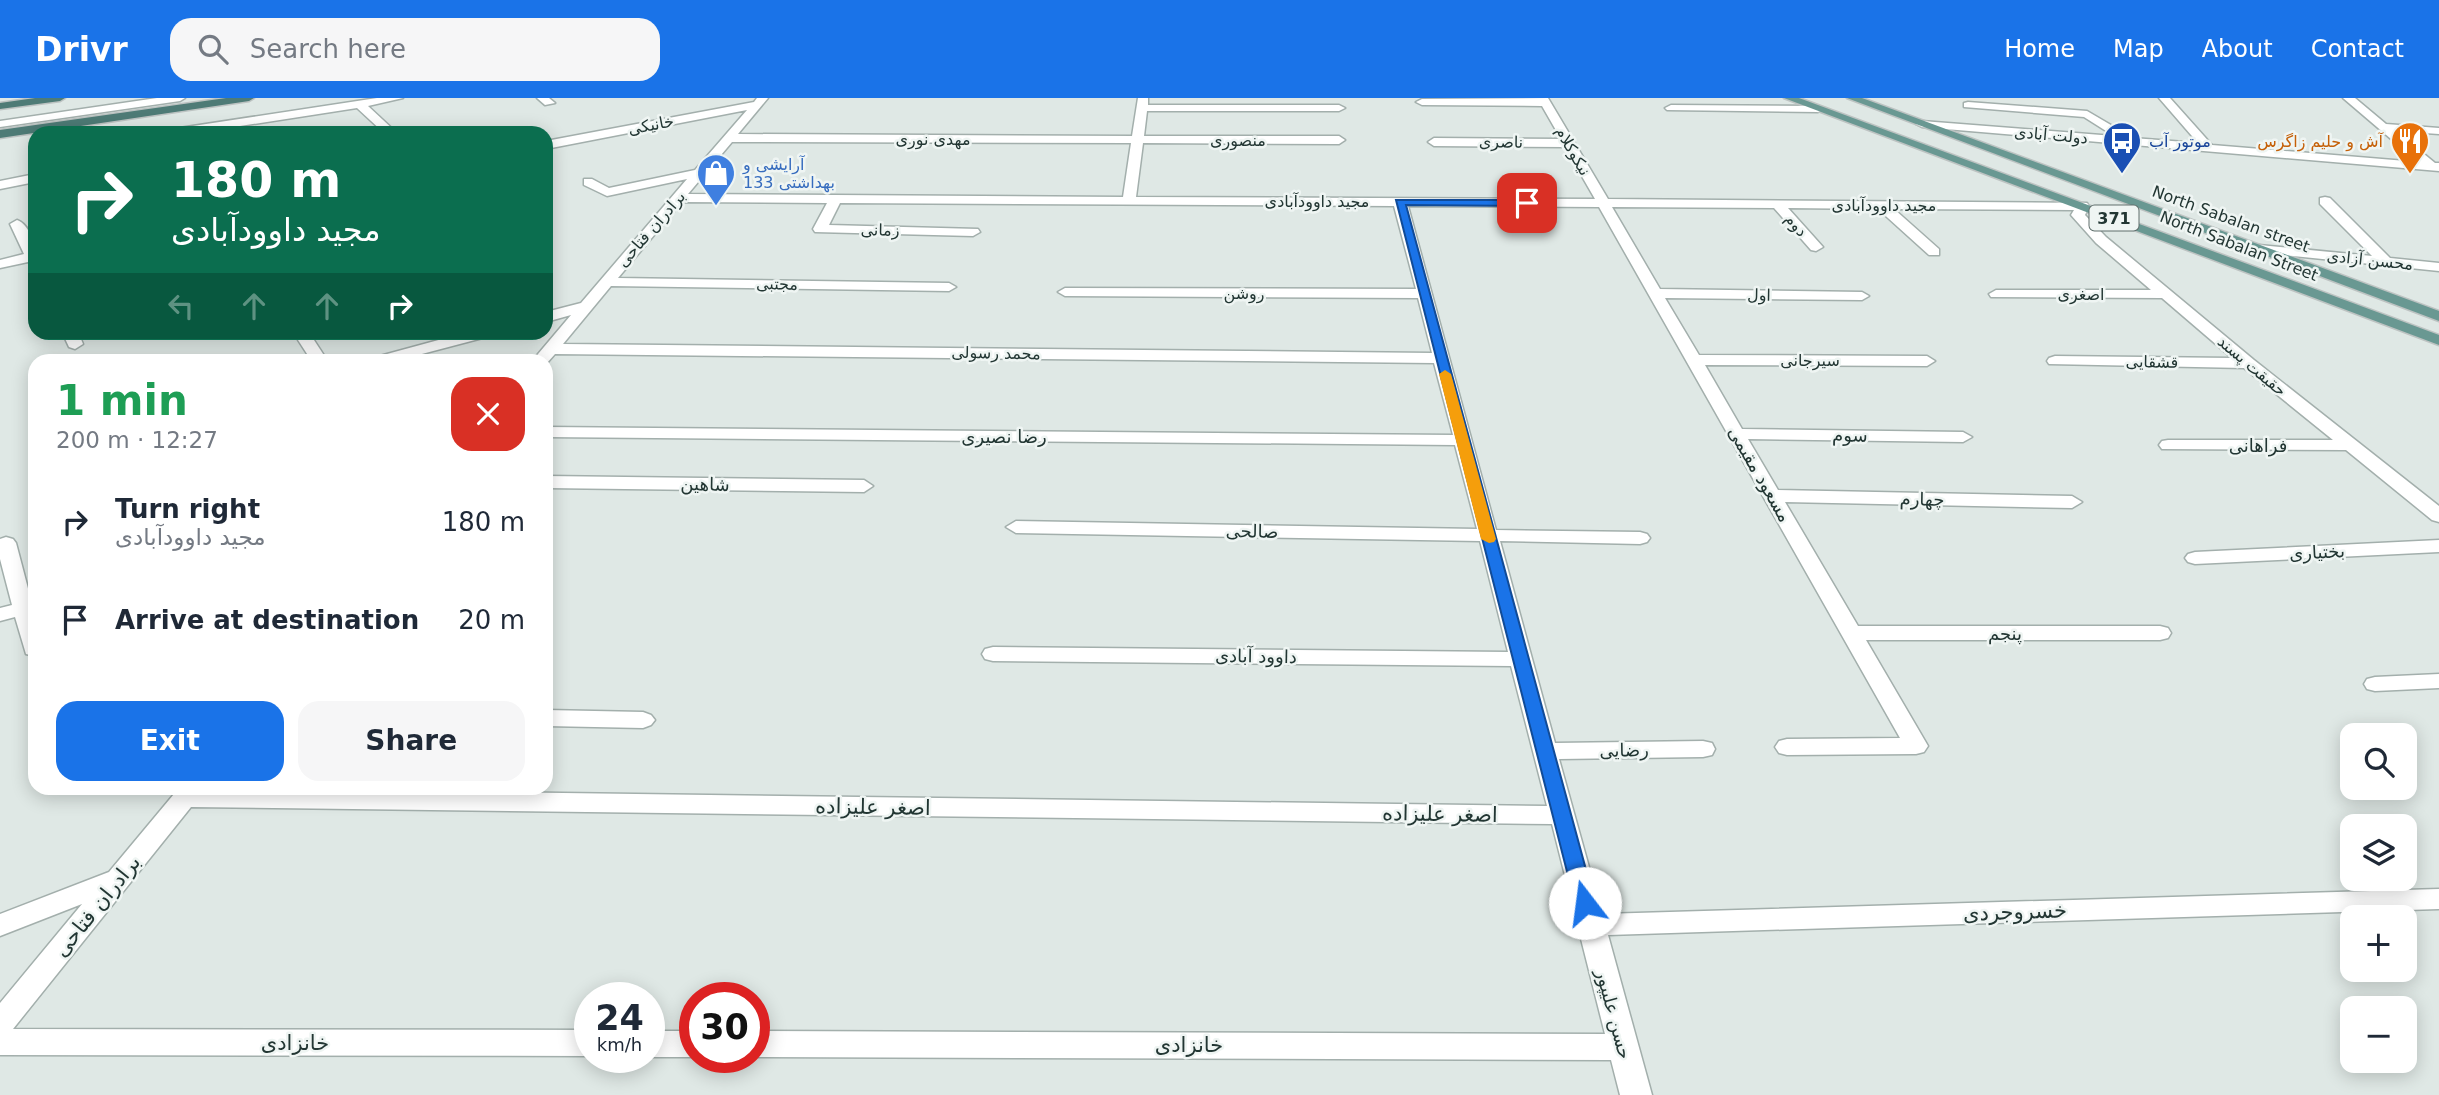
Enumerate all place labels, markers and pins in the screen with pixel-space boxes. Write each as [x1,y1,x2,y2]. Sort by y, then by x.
bus stop icon: موتور آب [2101,120,2143,175]
restaurant icon: آش و حلیم زاگرس [2389,120,2431,175]
place label: موتور آب [2149,132,2211,152]
place label: آش و حلیم زاگرس [2257,132,2385,152]
shop icon: آرایشی و بهداشتی 133 [695,152,737,207]
place label: آرایشی و بهداشتی 133 [742,155,835,193]
pin [1497,173,1557,233]

